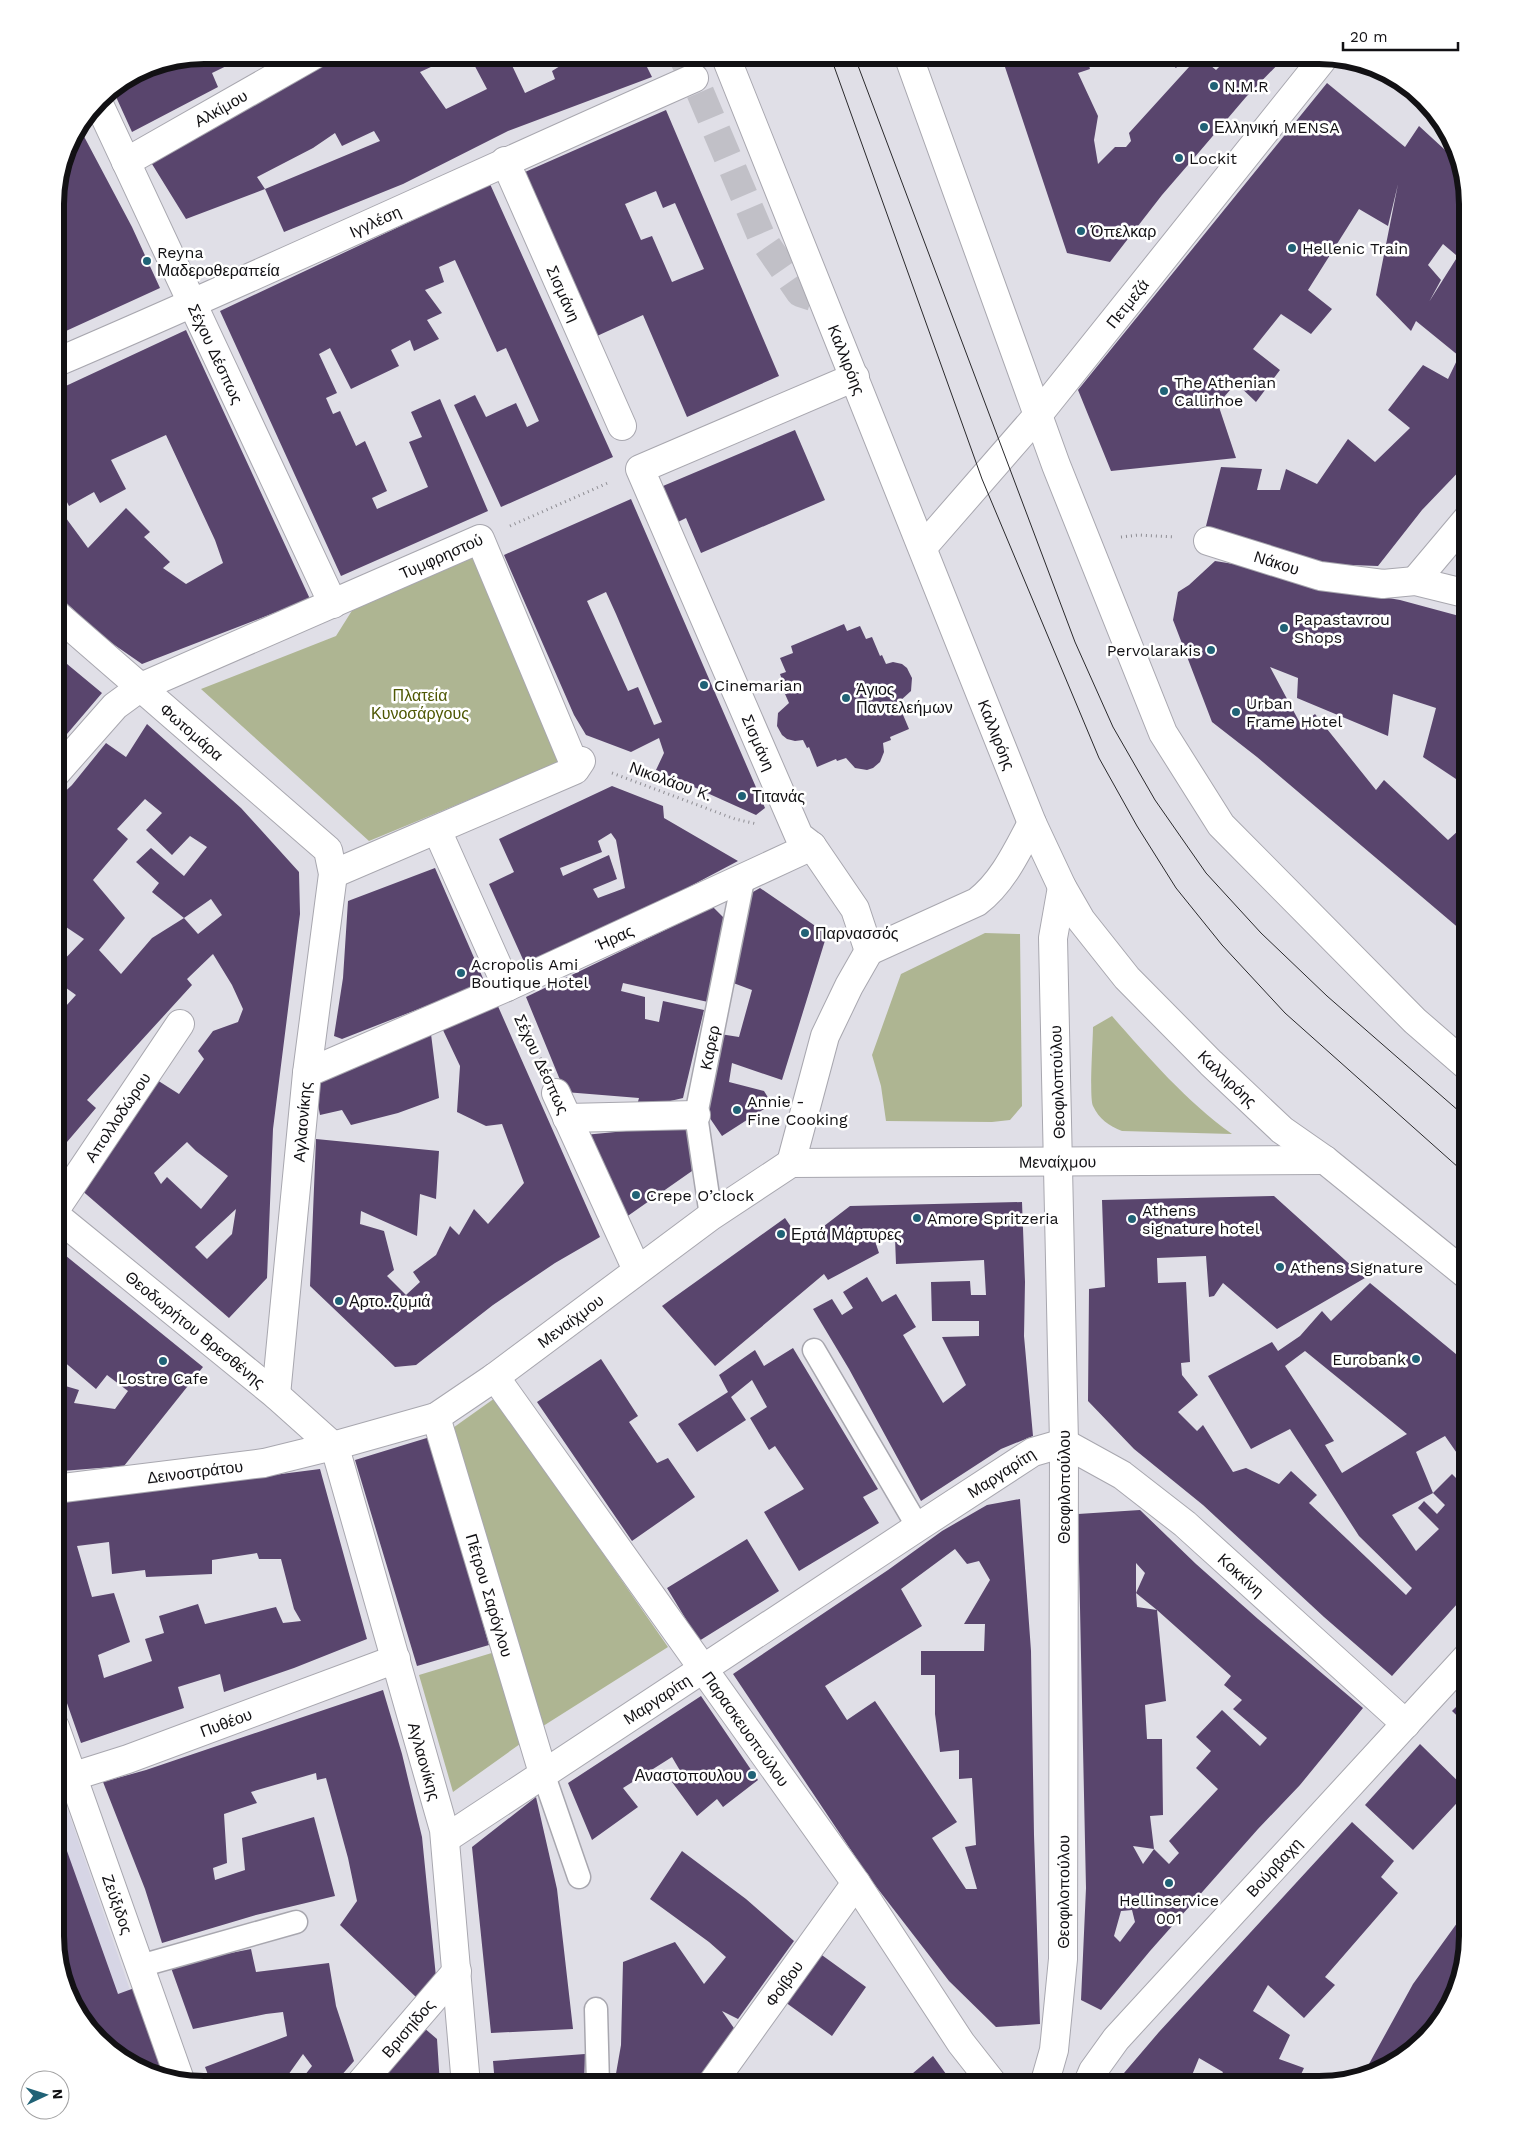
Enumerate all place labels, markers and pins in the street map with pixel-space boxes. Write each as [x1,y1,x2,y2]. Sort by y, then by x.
place label: N.M.R [1224,77,1269,96]
marker: N.M.R [1208,80,1220,92]
place label: Ελληνική MENSA [1214,118,1340,137]
marker: Ελληνική MENSA [1198,121,1210,133]
place label: Lockit [1189,149,1237,168]
marker: Lockit [1173,152,1185,164]
place label: Όπελκαρ [1090,222,1156,241]
marker: Όπελκαρ [1075,225,1087,237]
place label: Hellenic Train [1302,239,1408,258]
marker: Hellenic Train [1286,242,1298,254]
place label: Reyna Μαδεροθεραπεία [157,243,280,280]
marker: Reyna Μαδεροθεραπεία [141,255,153,267]
place label: The Athenian Callirhoe [1174,373,1276,410]
marker: The Athenian Callirhoe [1158,385,1170,397]
place label: Papastavrou Shops [1294,610,1390,647]
marker: Papastavrou Shops [1278,622,1290,634]
place label: Pervolarakis [1107,641,1201,660]
marker: Pervolarakis [1205,644,1217,656]
place label: Cinemarian [714,676,802,695]
marker: Cinemarian [698,679,710,691]
place label: Άγιος Παντελεήμων [856,680,953,717]
marker: Άγιος Παντελεήμων [840,692,852,704]
place label: Urban Frame Hotel [1246,694,1342,731]
marker: Urban Frame Hotel [1230,706,1242,718]
place label: Τιτανάς [752,787,805,806]
marker: Τιτανάς [736,790,748,802]
place label: Παρνασσός [815,924,899,943]
marker: Παρνασσός [799,927,811,939]
place label: Acropolis Ami Boutique Hotel [471,955,588,992]
marker: Acropolis Ami Boutique Hotel [455,967,467,979]
place label: Annie - Fine Cooking [747,1092,848,1129]
marker: Annie - Fine Cooking [731,1104,743,1116]
place label: Crepe O’clock [646,1186,754,1205]
marker: Crepe O’clock [630,1189,642,1201]
place label: Athens signature hotel [1142,1201,1260,1238]
place label: Amore Spritzeria [927,1209,1059,1228]
marker: Amore Spritzeria [911,1212,923,1224]
marker: Athens signature hotel [1126,1213,1138,1225]
place label: Ερτά Μάρτυρες [791,1225,902,1244]
marker: Ερτά Μάρτυρες [775,1228,787,1240]
place label: Athens Signature [1290,1258,1423,1277]
marker: Athens Signature [1274,1261,1286,1273]
place label: Αρτο..ζυμιά [349,1292,431,1311]
marker: Αρτο..ζυμιά [333,1295,345,1307]
place label: Eurobank [1332,1350,1406,1369]
marker: Eurobank [1410,1353,1422,1365]
marker: Lostre Cafe [157,1355,169,1367]
place label: Lostre Cafe [118,1369,208,1388]
place label: Αναστοπουλου [635,1766,742,1785]
marker: Αναστοπουλου [746,1769,758,1781]
marker: Hellinservice 001 [1163,1877,1175,1889]
place label: Hellinservice 001 [1119,1891,1219,1928]

